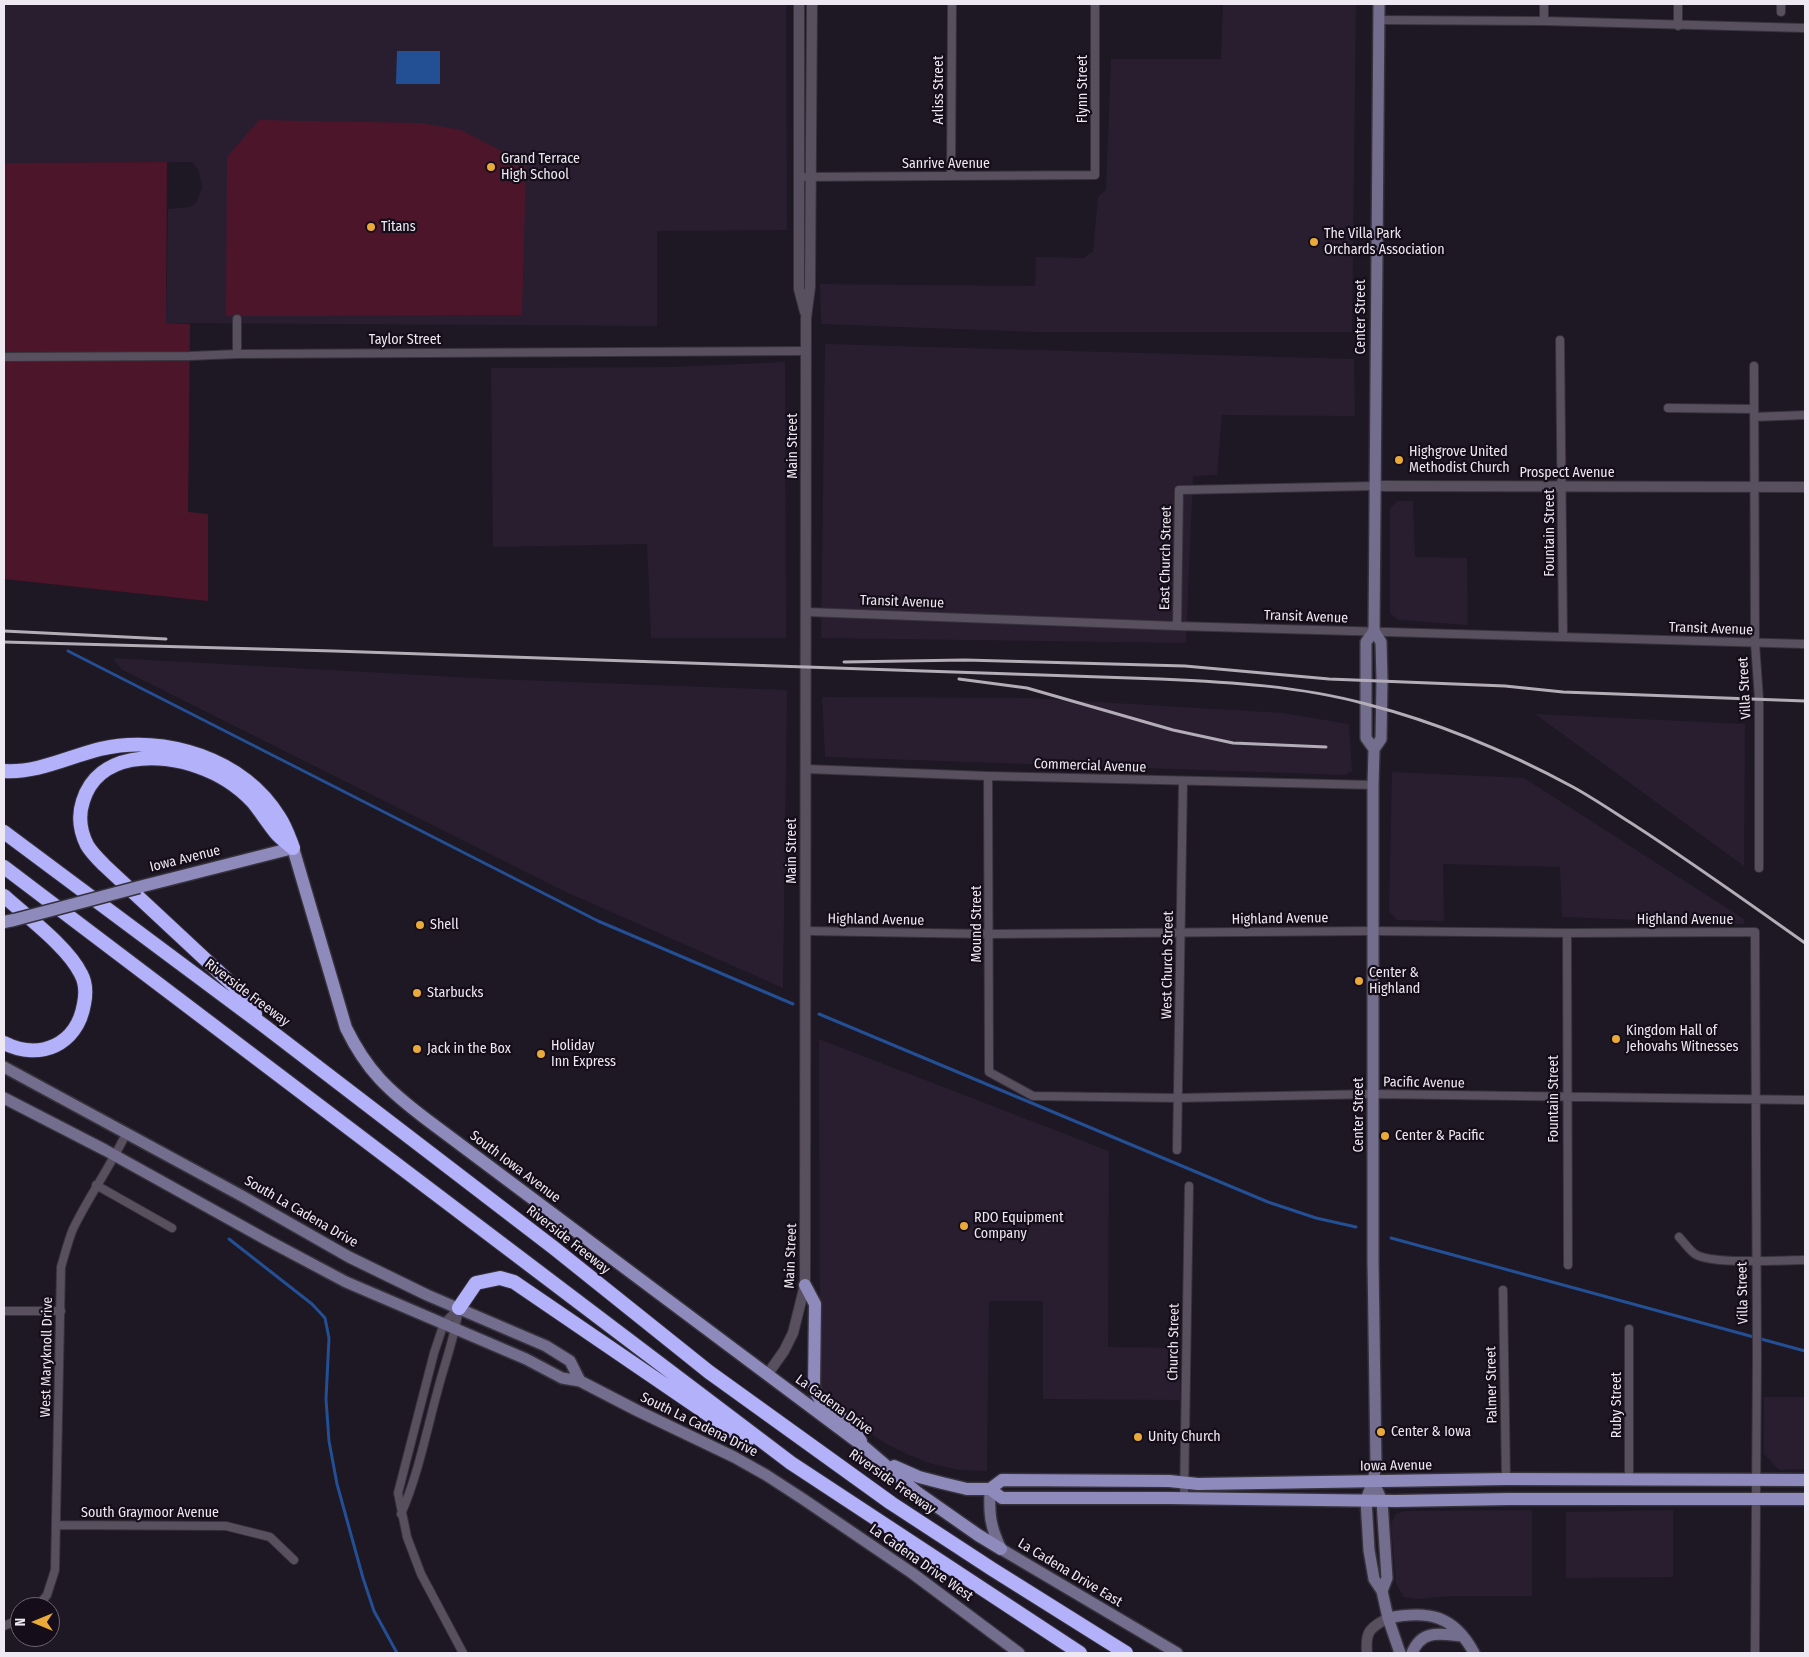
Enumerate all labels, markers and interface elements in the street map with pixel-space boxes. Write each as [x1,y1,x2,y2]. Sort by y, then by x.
street label: Arliss Street [931,55,947,125]
street label: Flynn Street [1075,55,1091,123]
place label: Grand Terrace High School [501,151,580,184]
street label: Sanrive Avenue [902,156,990,172]
marker: Grand Terrace High School [485,161,497,173]
place label: Titans [381,219,416,235]
marker: Titans [365,221,377,233]
place label: The Villa Park Orchards Association [1324,226,1445,258]
marker: The Villa Park Orchards Association [1308,236,1320,248]
street label: Center Street [1353,279,1369,355]
street label: Taylor Street [369,332,441,348]
street label: Main Street [785,413,801,479]
place label: Highgrove United Methodist Church [1409,444,1510,477]
marker: Highgrove United Methodist Church [1393,454,1405,466]
street label: Prospect Avenue [1519,465,1615,481]
street label: Fountain Street [1542,489,1558,577]
street label: East Church Street [1157,506,1175,610]
street label: Transit Avenue [860,592,944,612]
street label: Transit Avenue [1264,607,1348,627]
street label: Transit Avenue [1669,619,1753,639]
street label: Villa Street [1735,656,1755,720]
street label: Commercial Avenue [1034,756,1146,776]
street label: Main Street [784,818,800,884]
street label: Iowa Avenue [148,842,222,876]
street label: Mound Street [969,885,985,963]
street label: Highland Avenue [1232,910,1328,928]
street label: Highland Avenue [828,911,924,929]
street label: West Church Street [1159,911,1177,1019]
street label: Highland Avenue [1637,912,1733,928]
place label: Shell [430,917,459,933]
marker: Shell [414,919,426,931]
street label: Riverside Freeway [201,956,293,1030]
place label: Center & Highland [1369,965,1420,998]
marker: Center & Highland [1353,975,1365,987]
place label: Starbucks [427,985,483,1001]
marker: Starbucks [411,987,423,999]
place label: Kingdom Hall of Jehovahs Witnesses [1626,1023,1739,1056]
marker: Kingdom Hall of Jehovahs Witnesses [1610,1033,1622,1045]
place label: Holiday Inn Express [551,1038,616,1070]
place label: Jack in the Box [427,1041,511,1057]
marker: Jack in the Box [411,1043,423,1055]
marker: Holiday Inn Express [535,1048,547,1060]
street label: Fountain Street [1546,1055,1562,1143]
street label: Pacific Avenue [1383,1074,1465,1092]
street label: Center Street [1351,1077,1367,1153]
street label: South Iowa Avenue [466,1127,564,1207]
place label: Center & Pacific [1395,1128,1484,1144]
marker: Center & Pacific [1379,1130,1391,1142]
street label: South La Cadena Drive [241,1173,361,1251]
street label: Riverside Freeway [523,1202,613,1278]
place label: RDO Equipment Company [974,1210,1064,1242]
marker: RDO Equipment Company [958,1220,970,1232]
street label: Main Street [781,1223,801,1289]
street label: Villa Street [1734,1262,1752,1324]
street label: West Maryknoll Drive [38,1297,56,1417]
street label: Church Street [1165,1303,1183,1381]
street label: Palmer Street [1483,1346,1501,1424]
street label: La Cadena Drive [792,1371,876,1439]
street label: Ruby Street [1609,1372,1625,1438]
street label: South La Cadena Drive [638,1389,760,1461]
place label: Center & Iowa [1391,1424,1471,1440]
marker: Center & Iowa [1375,1426,1387,1438]
place label: Unity Church [1148,1429,1221,1445]
marker: Unity Church [1132,1431,1144,1443]
street label: Riverside Freeway [845,1446,939,1518]
street label: Iowa Avenue [1360,1457,1432,1475]
street label: South Graymoor Avenue [81,1505,219,1521]
street label: La Cadena Drive West [866,1521,976,1605]
street label: La Cadena Drive East [1015,1535,1125,1611]
north arrow [10,1597,60,1647]
text: N [12,1618,29,1626]

